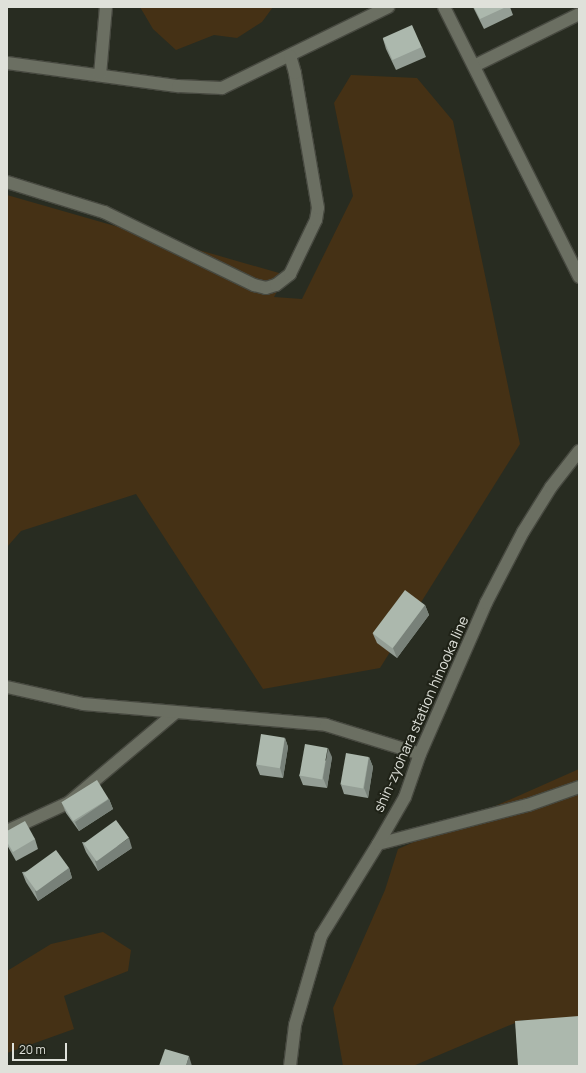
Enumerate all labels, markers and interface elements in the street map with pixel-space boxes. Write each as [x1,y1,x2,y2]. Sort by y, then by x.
street label: shin-zyohara station hinooka line [370,613,472,815]
scale bar [14,1035,69,1061]
text: 20 m [19,1041,46,1058]

